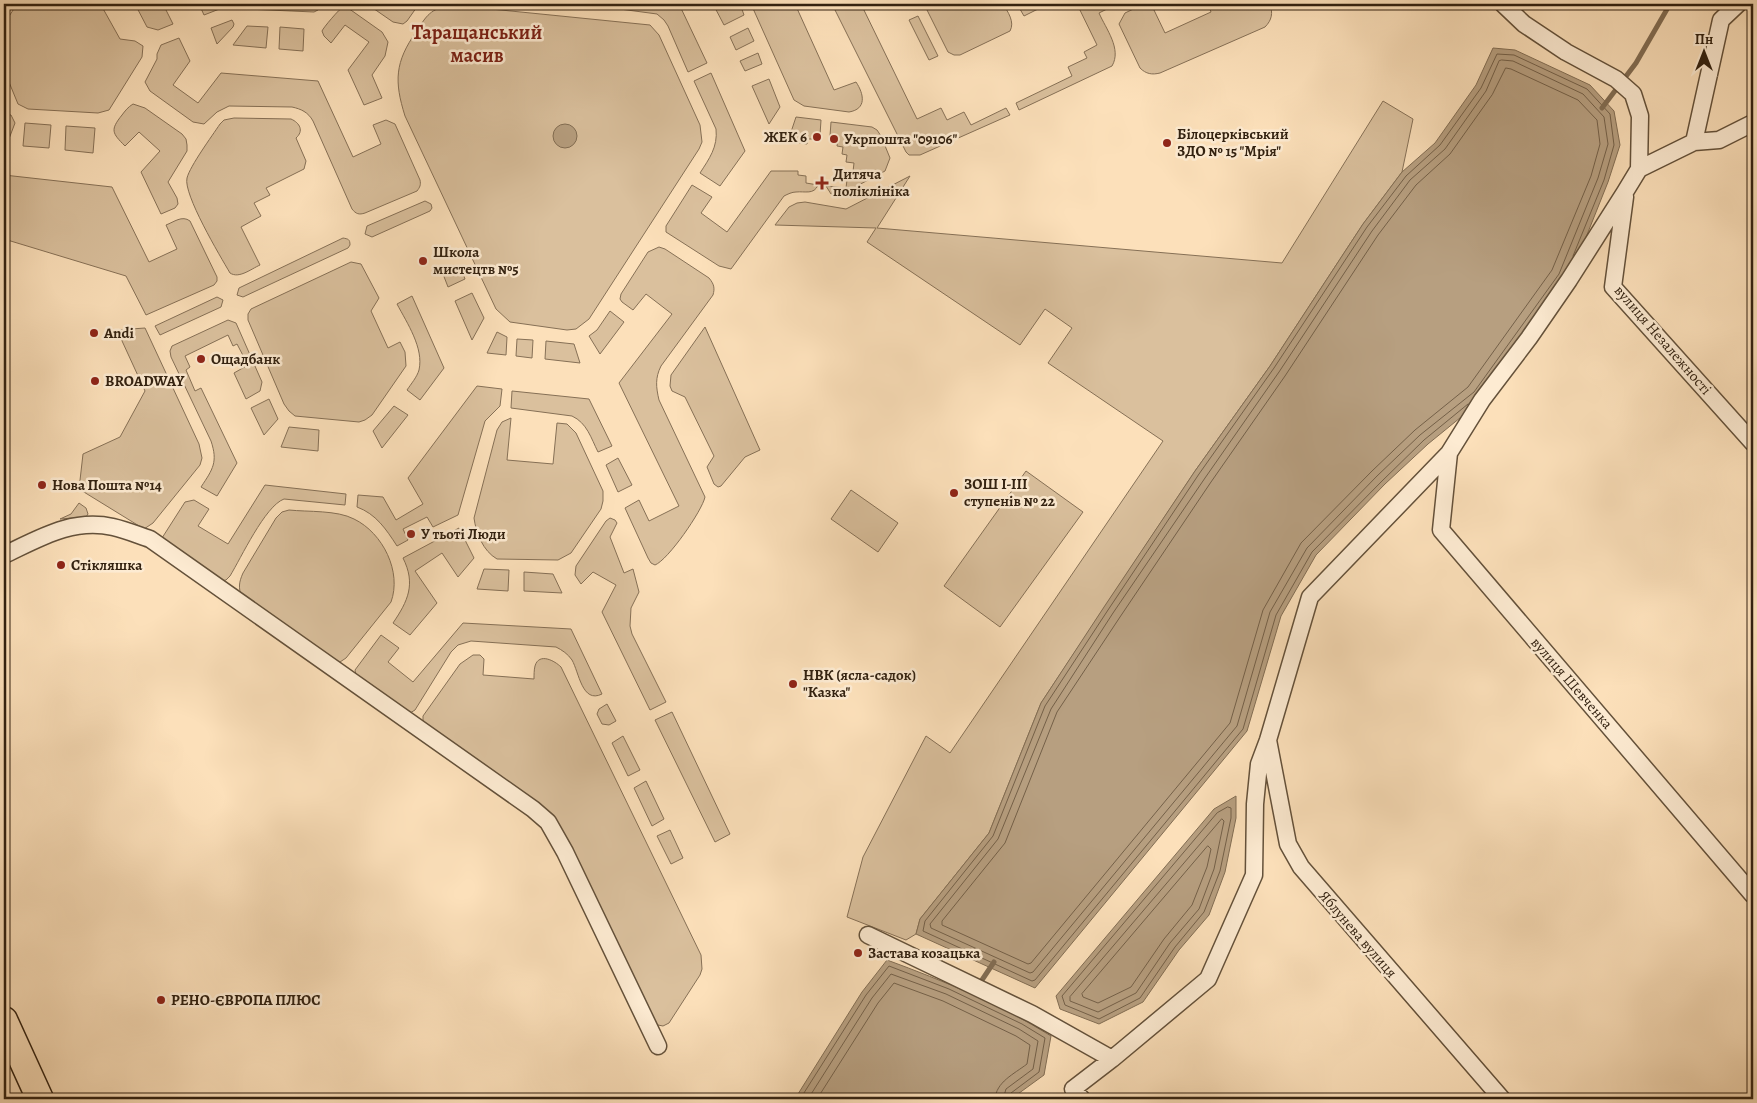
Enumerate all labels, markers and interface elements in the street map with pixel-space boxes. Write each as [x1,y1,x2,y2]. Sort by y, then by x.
district label: Таращанський масив [412,19,542,69]
north arrow [1680,28,1730,78]
text: Пн [1695,30,1713,49]
place label: Білоцерківський ЗДО № 15 "Мрія" [1177,124,1289,161]
place label: ЖЕК 6 [764,127,807,147]
place label: Укрпошта "09106" [844,129,957,149]
marker: ЖЕК 6 [811,131,823,143]
marker: Укрпошта "09106" [828,133,840,145]
marker: Білоцерківський ЗДО № 15 "Мрія" [1161,137,1173,149]
place label: Дитяча поліклініка [833,164,911,201]
marker: Дитяча поліклініка [815,176,829,190]
place label: Школа мистецтв №5 [433,242,519,279]
marker: Школа мистецтв №5 [417,255,429,267]
street label: вулиця Незалежності [1610,281,1716,399]
place label: Andi [103,323,135,343]
marker: Andi [88,327,100,339]
place label: Ощадбанк [211,349,280,369]
marker: Ощадбанк [195,353,207,365]
place label: BROADWAY [105,371,185,391]
marker: BROADWAY [89,375,101,387]
place label: ЗОШ І-ІІІ ступенів № 22 [964,474,1056,511]
place label: Нова Пошта №14 [52,475,162,495]
marker: Нова Пошта №14 [36,479,48,491]
marker: ЗОШ І-ІІІ ступенів № 22 [948,487,960,499]
place label: У тьоті Люди [421,524,506,544]
marker: У тьоті Люди [405,528,417,540]
place label: Стікляшка [71,555,143,575]
marker: Стікляшка [55,559,67,571]
street label: вулиця Шевченка [1527,633,1617,733]
place label: НВК (ясла-садок) "Казка" [803,665,916,702]
marker: НВК (ясла-садок) "Казка" [787,678,799,690]
street label: Яблунева вулиця [1314,886,1402,982]
place label: Застава козацька [868,943,981,963]
marker: Застава козацька [852,947,864,959]
place label: РЕНО-ЄВРОПА ПЛЮС [171,990,320,1010]
marker: РЕНО-ЄВРОПА ПЛЮС [155,994,167,1006]

